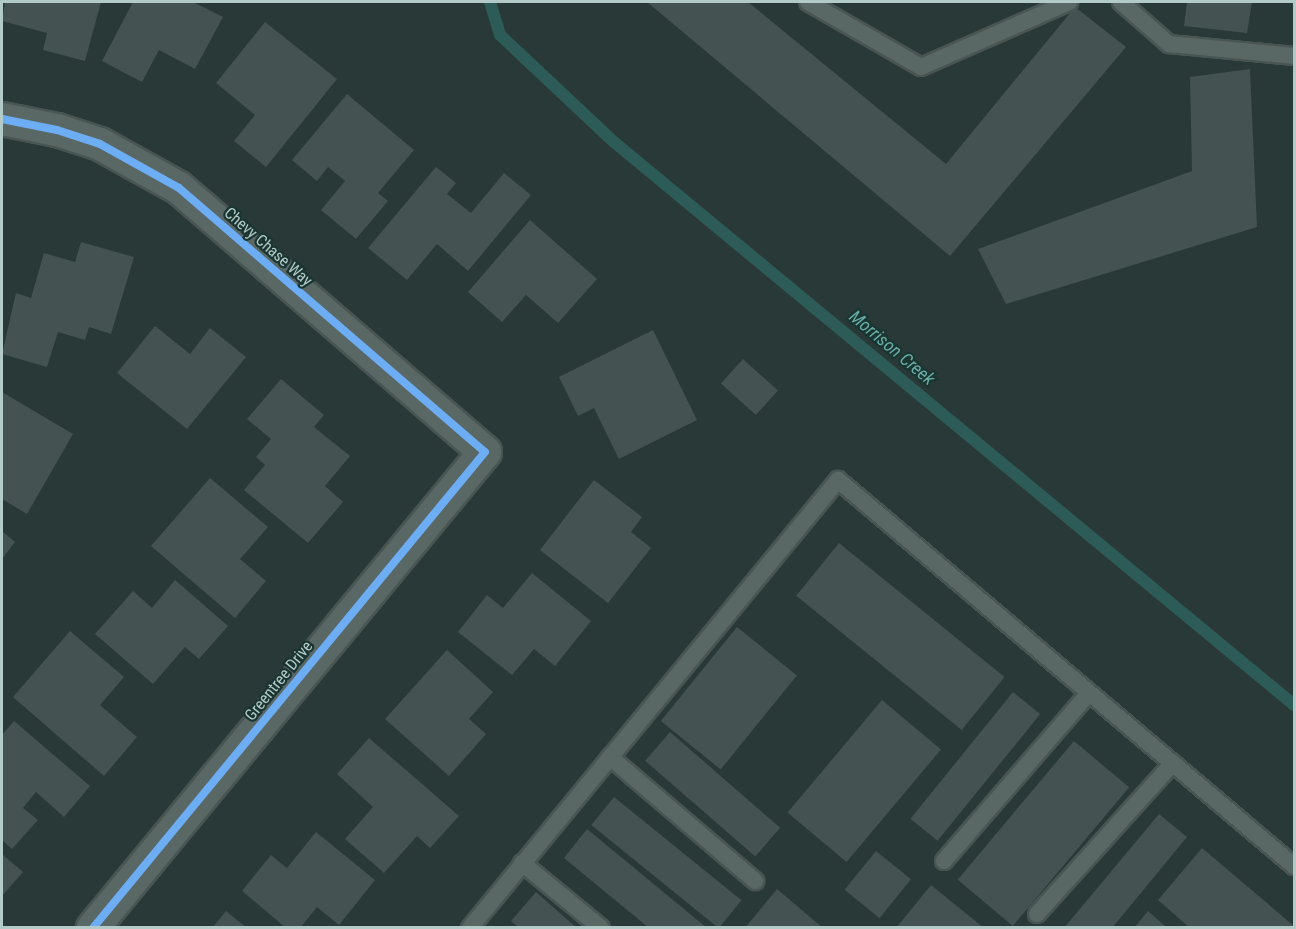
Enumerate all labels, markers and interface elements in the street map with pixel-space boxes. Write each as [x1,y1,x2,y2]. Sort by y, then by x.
street label: Chevy Chase Way [220,204,316,290]
water label: Morrison Creek [845,306,939,390]
street label: Greentree Drive [241,637,317,725]

